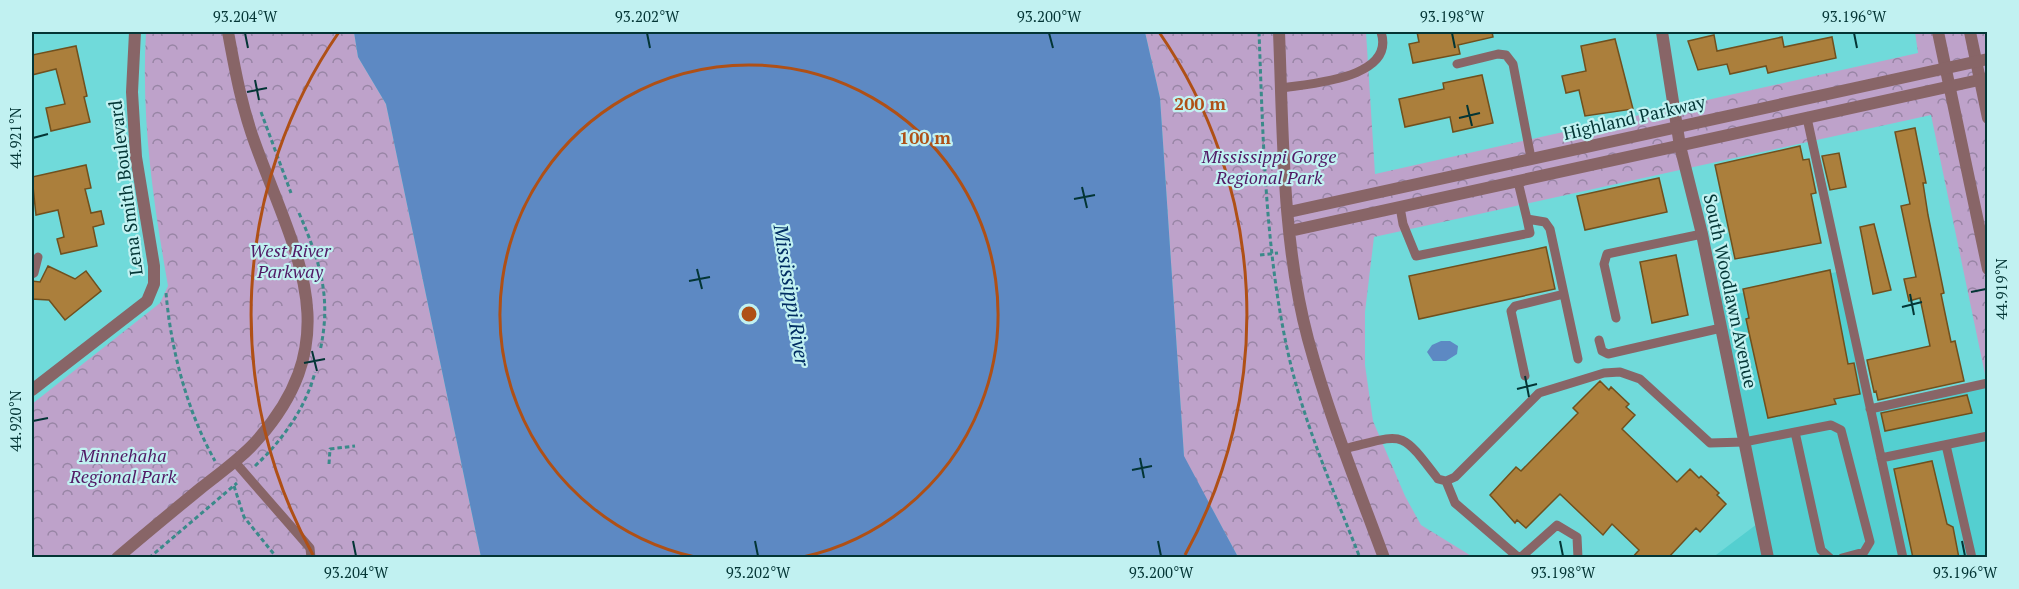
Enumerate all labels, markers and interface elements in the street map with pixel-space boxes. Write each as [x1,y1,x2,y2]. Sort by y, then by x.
text: 93.204°W [213,6,278,26]
text: 93.202°W [615,6,680,26]
text: 93.200°W [1017,6,1082,26]
text: 93.198°W [1420,6,1485,26]
text: 93.196°W [1822,6,1887,26]
street label: Highland Parkway [1560,89,1708,145]
text: 200 m [1174,91,1226,115]
street label: Lena Smith Boulevard [102,99,148,277]
text: 44.921°N [5,107,25,169]
text: 100 m [899,125,951,149]
park label: Mississippi Gorge Regional Park [1201,144,1336,189]
street label: South Woodlawn Avenue [1699,191,1763,391]
water label: Mississippi River [767,221,817,369]
park label: West River Parkway [249,238,332,283]
text: 44.919°N [1991,258,2011,320]
centre of rings [739,304,759,324]
text: 44.920°N [5,390,25,452]
park label: Minnehaha Regional Park [69,443,177,488]
text: 93.204°W [324,562,389,582]
text: 93.202°W [726,562,791,582]
text: 93.200°W [1129,562,1194,582]
text: 93.198°W [1531,562,1596,582]
text: 93.196°W [1933,562,1998,582]

